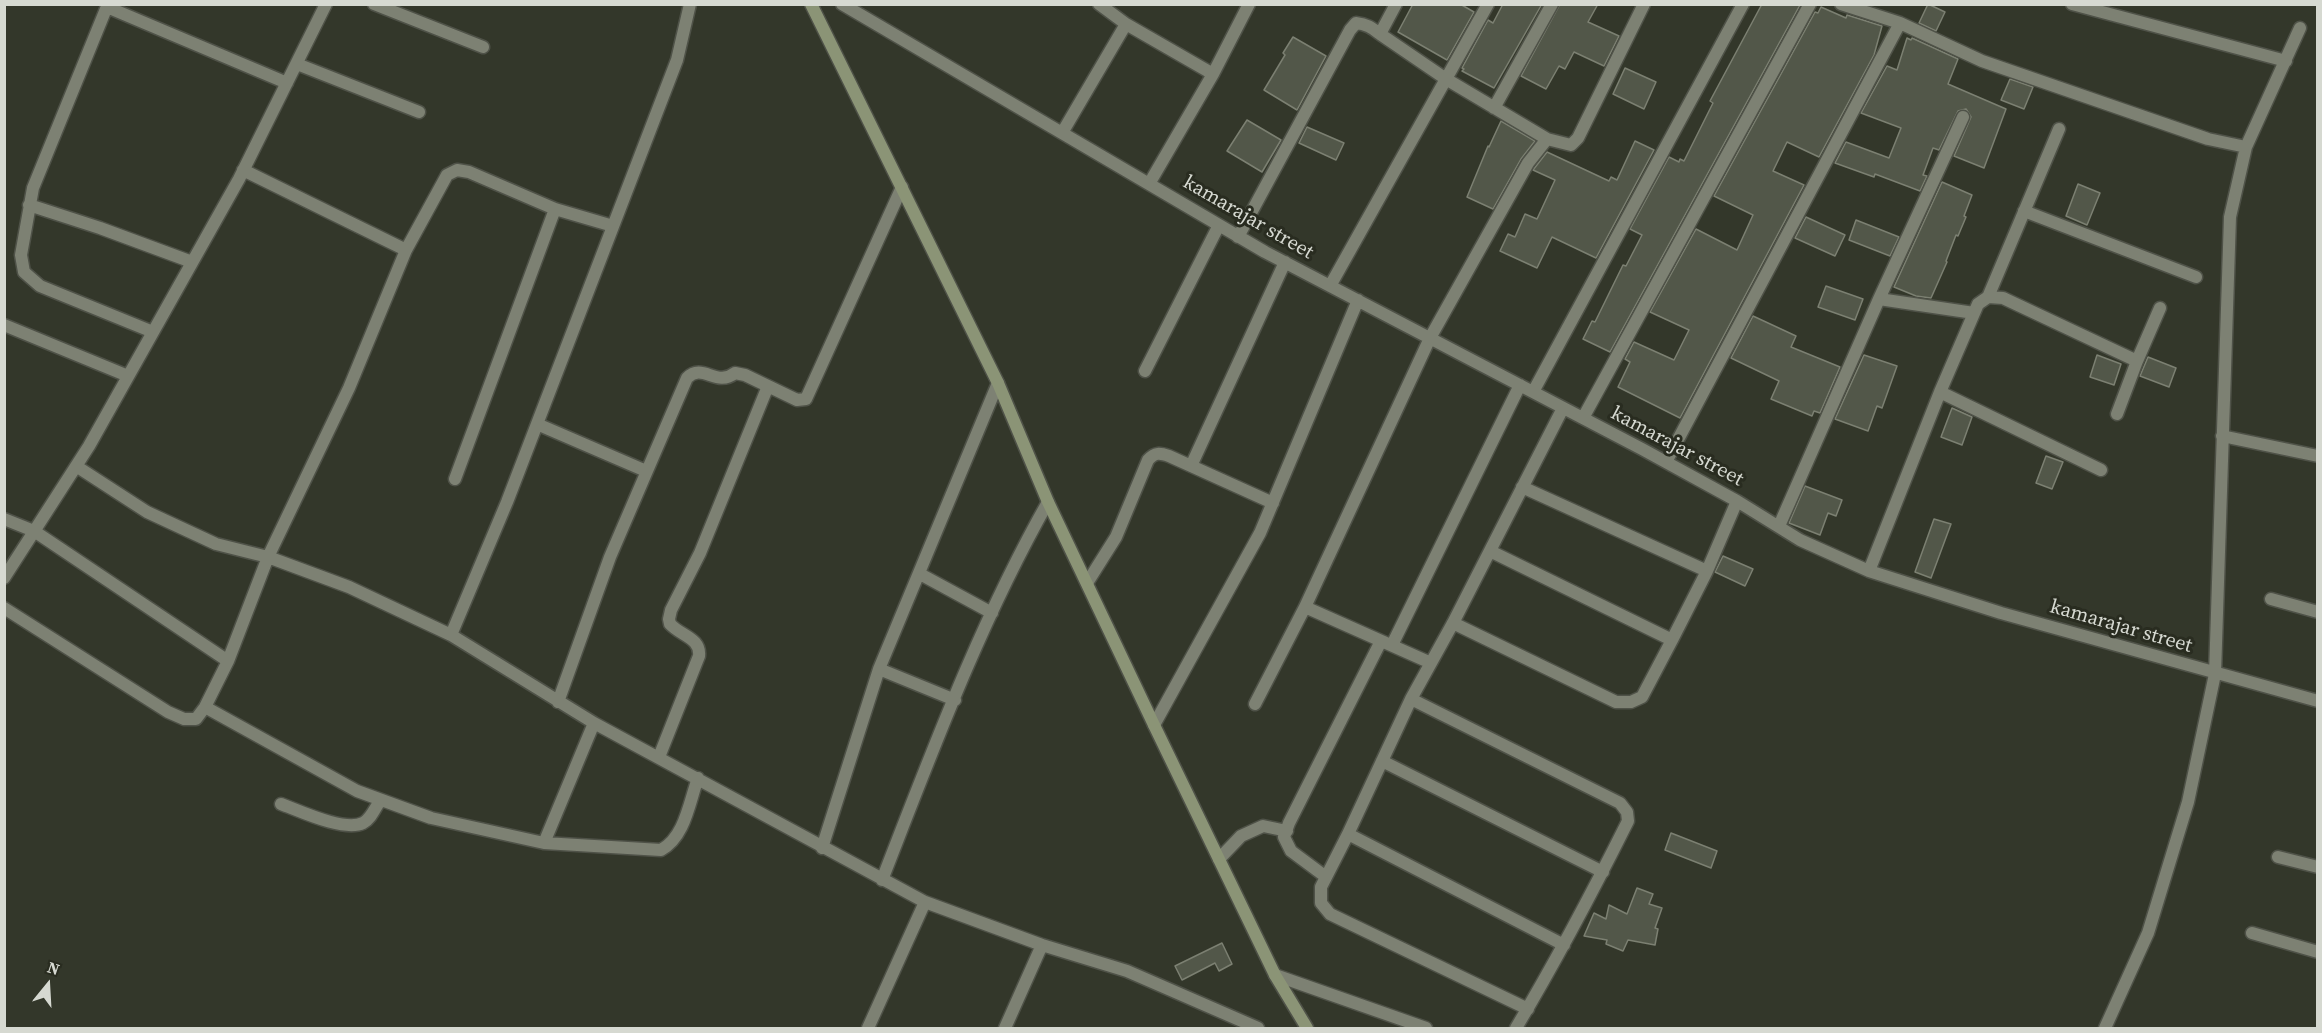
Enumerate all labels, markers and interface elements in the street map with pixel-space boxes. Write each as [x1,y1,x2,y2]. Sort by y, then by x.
street label: kamarajar street [1179,171,1317,265]
street label: kamarajar street [1607,402,1747,492]
street label: kamarajar street [2047,595,2195,659]
north arrow [18,955,78,1015]
text: N [45,956,63,980]

